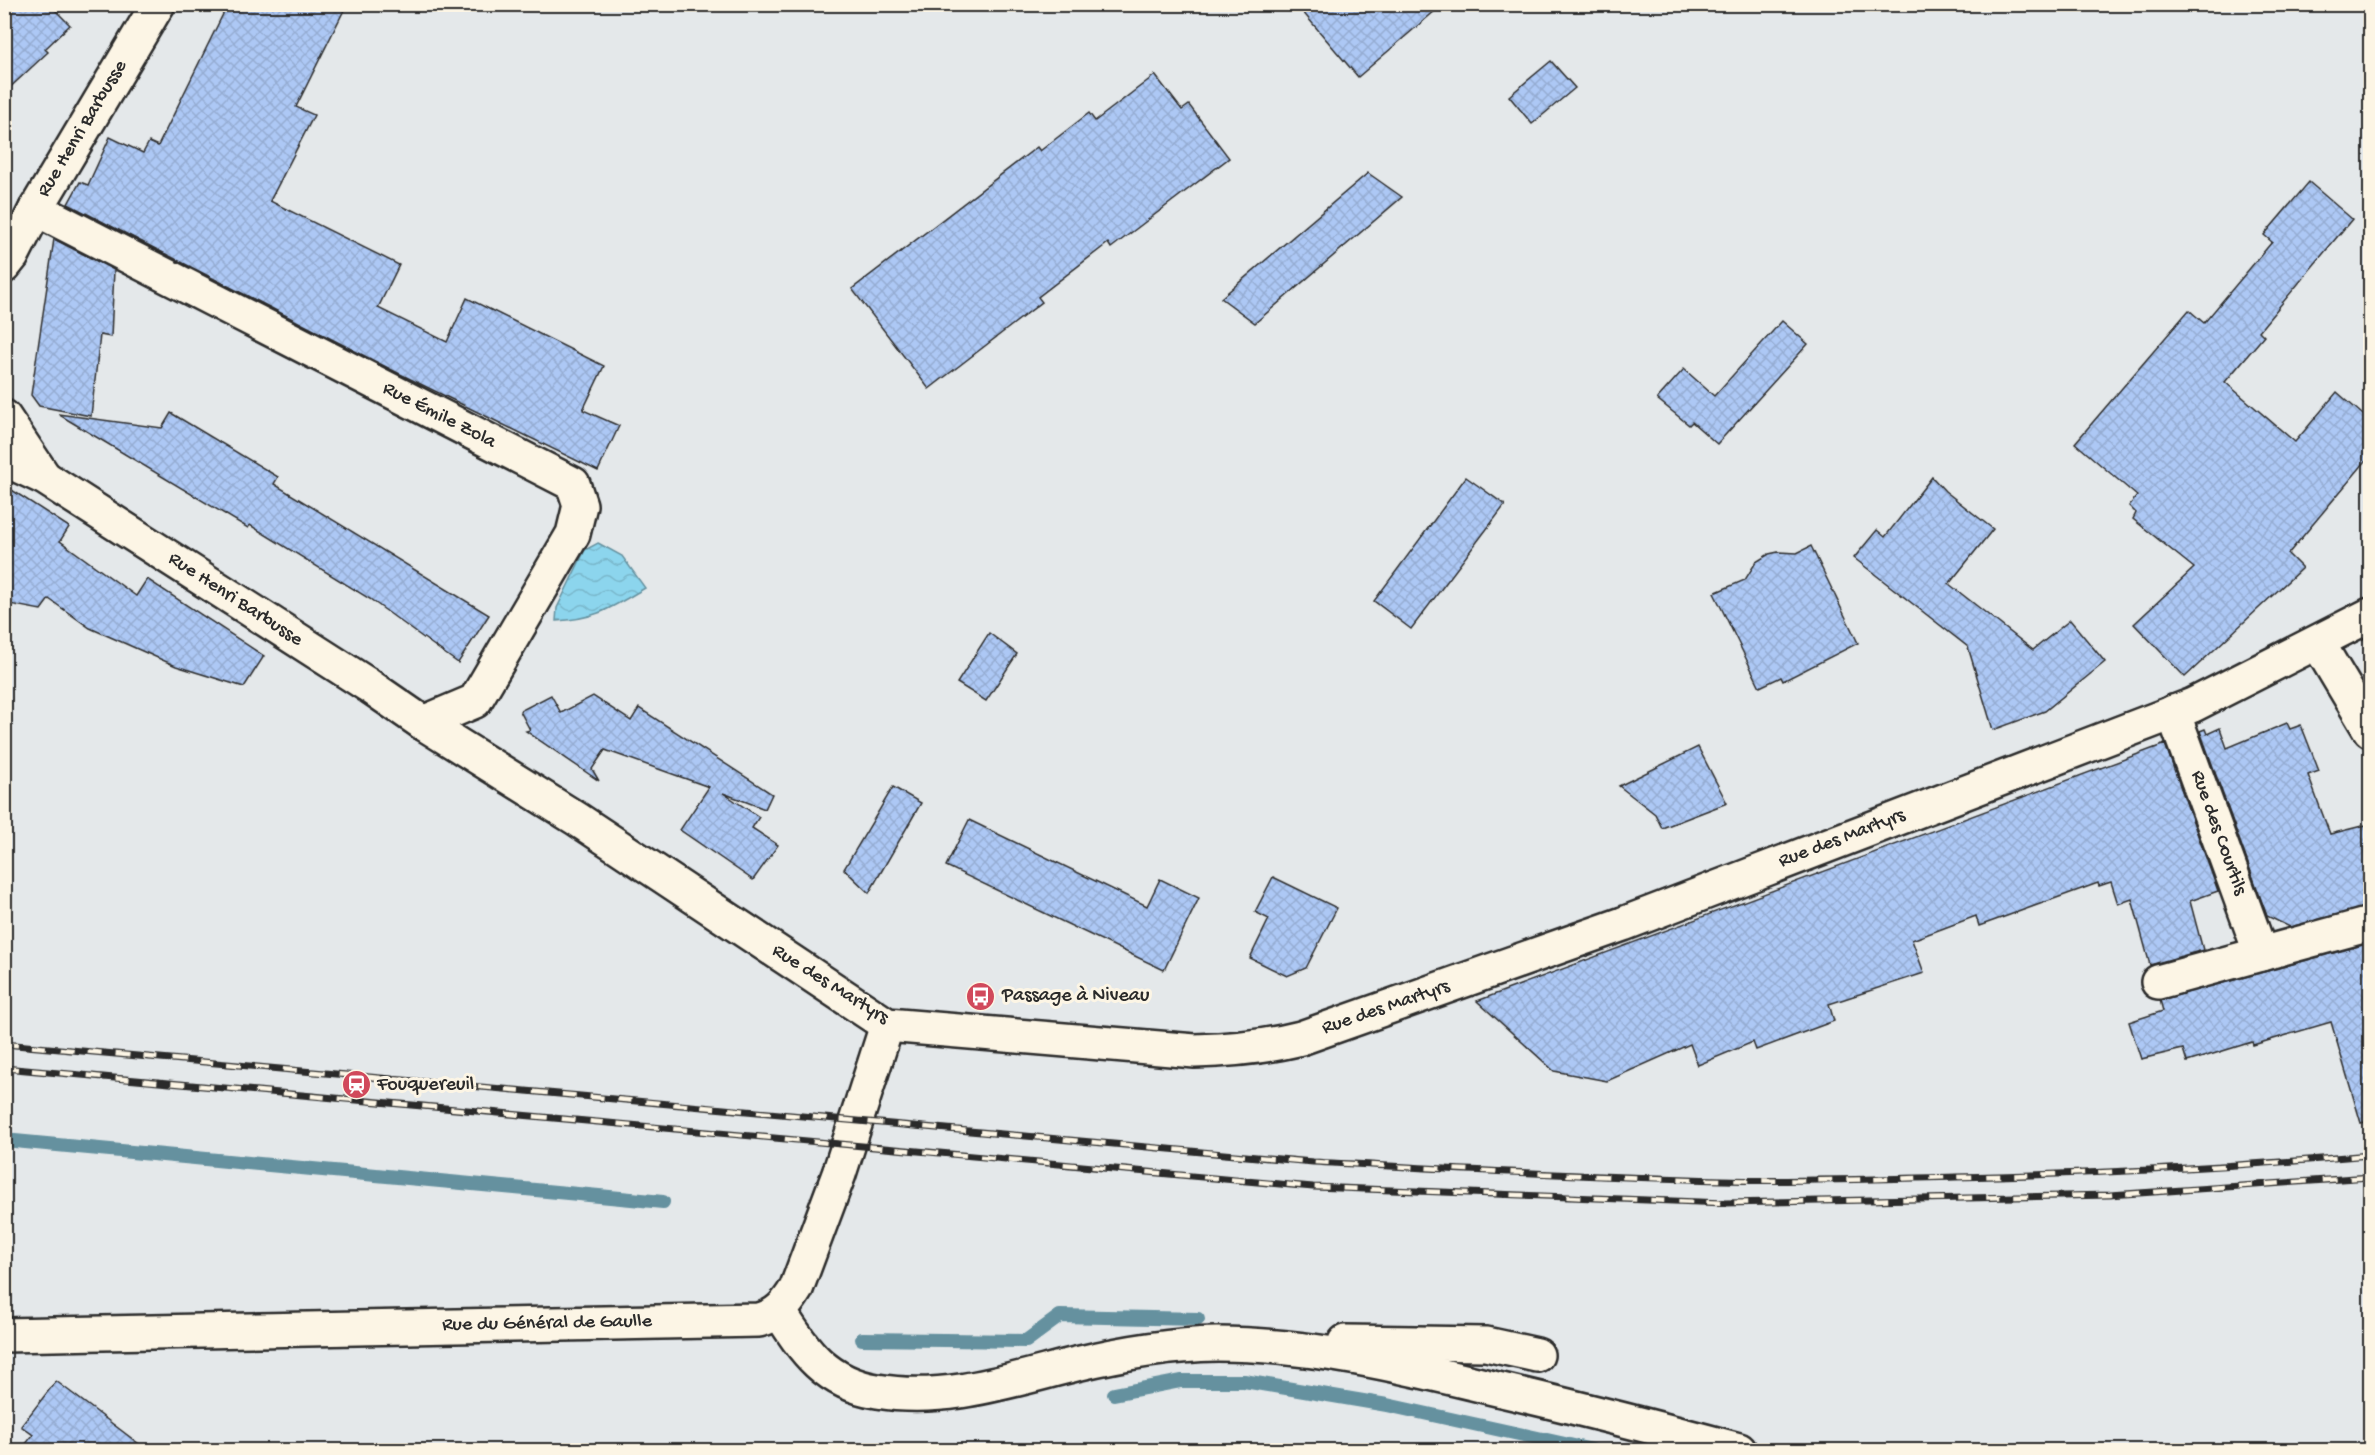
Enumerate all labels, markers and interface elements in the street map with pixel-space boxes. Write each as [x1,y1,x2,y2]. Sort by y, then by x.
street label: Rue Henri Barbusse [33,56,133,202]
street label: Rue Émile Zola [378,377,501,455]
street label: Rue Henri Barbusse [163,548,307,652]
street label: Rue des Courtils [2185,768,2251,899]
street label: Rue des Martyrs [1776,804,1909,874]
street label: Rue des Martyrs [767,940,893,1030]
street label: Rue des Martyrs [1319,975,1453,1041]
bus stop icon: Passage à Niveau [965,980,997,1012]
place label: Passage à Niveau [1001,985,1150,1008]
station icon: Fouquereuil [340,1069,372,1101]
place label: Fouquereuil [376,1074,474,1097]
street label: Rue du Général de Gaulle [442,1311,653,1337]

